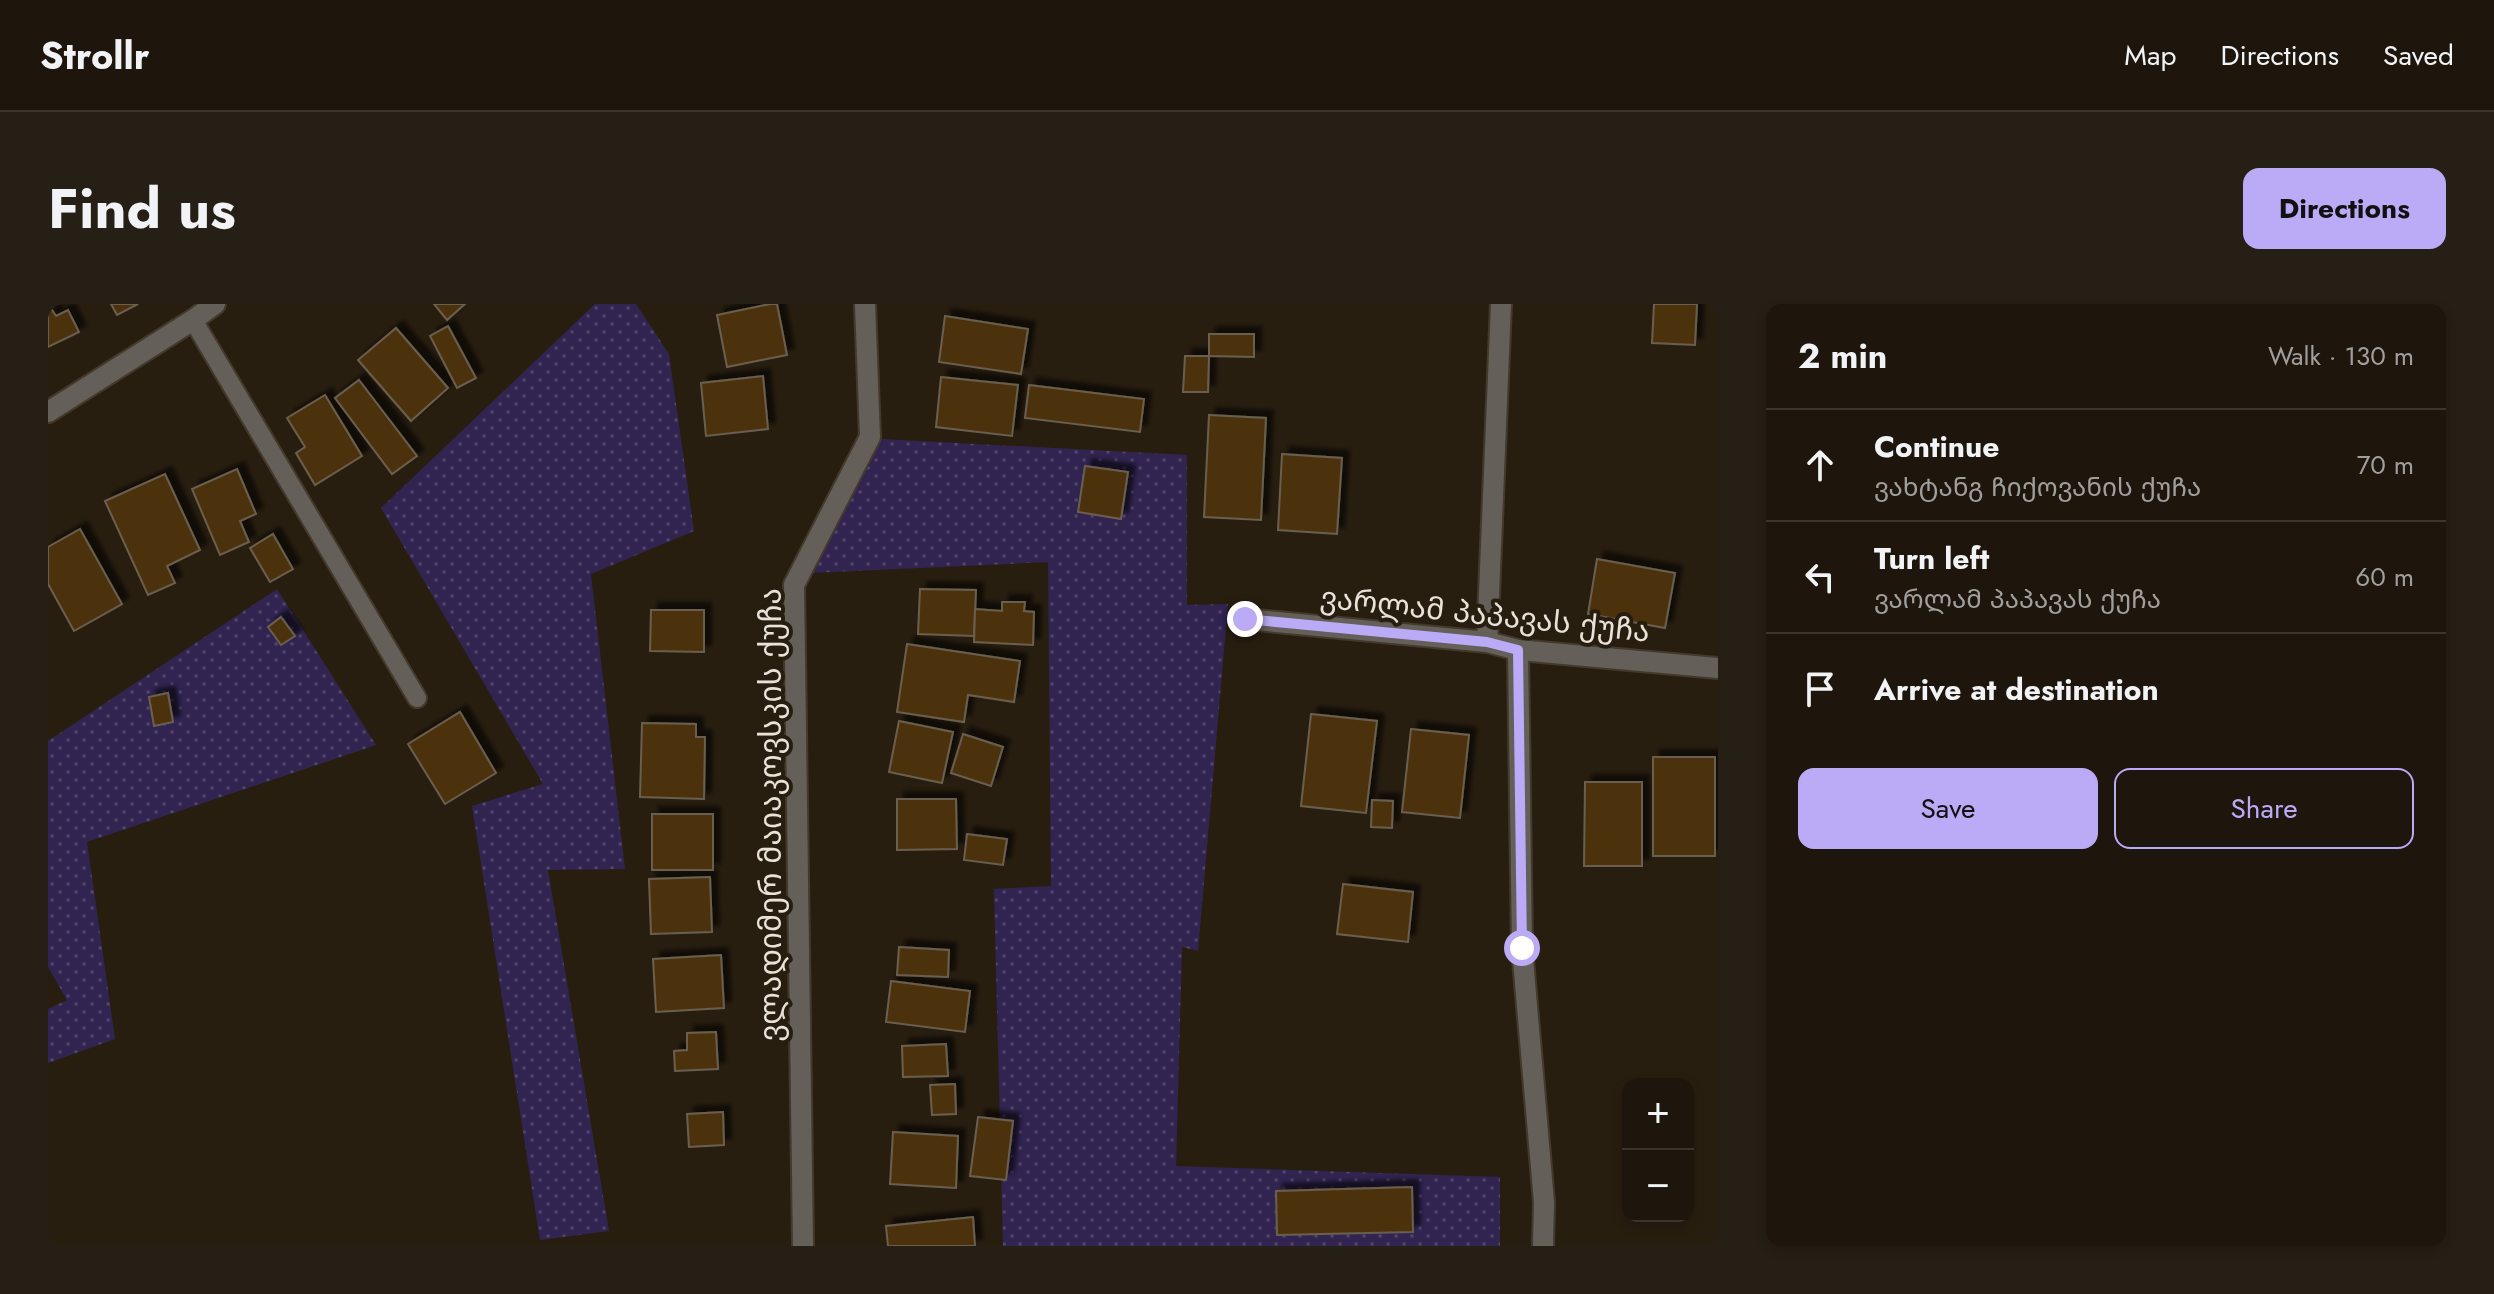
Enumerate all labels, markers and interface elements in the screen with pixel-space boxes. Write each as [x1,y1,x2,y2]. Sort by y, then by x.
text: Strollr [40,28,149,83]
text: Map [2124,35,2176,76]
text: Directions [2220,35,2339,76]
text: Saved [2383,35,2454,76]
text: Find us [48,168,236,249]
button: Directions [2243,168,2446,249]
text: 2 min [1798,332,1887,381]
text: Walk · 130 m [2268,337,2414,375]
text: Continue [1874,425,2000,468]
icon: ahead [1798,443,1842,487]
text: 70 m [2357,446,2414,484]
text: ვახტანგ ჩიქოვანის ქუჩა [1874,468,2201,506]
text: Turn left [1874,537,1989,580]
icon: left [1798,555,1842,599]
text: 60 m [2355,558,2414,596]
street label: ვარლამ პაპავას ქუჩა [1318,575,1652,653]
text: ვარლამ პაპავას ქუჩა [1874,580,2161,618]
street label: ვლადიმერ მაიაკოვსკის ქუჩა [749,588,792,1042]
route end [1227,601,1263,637]
icon: arrive [1798,667,1842,711]
text: Arrive at destination [1874,668,2159,711]
button: Save [1798,768,2098,849]
button: Share [2114,768,2414,849]
route start [1504,930,1540,966]
map controls [1622,1078,1694,1222]
button: + [1622,1078,1694,1150]
button: − [1622,1150,1694,1222]

